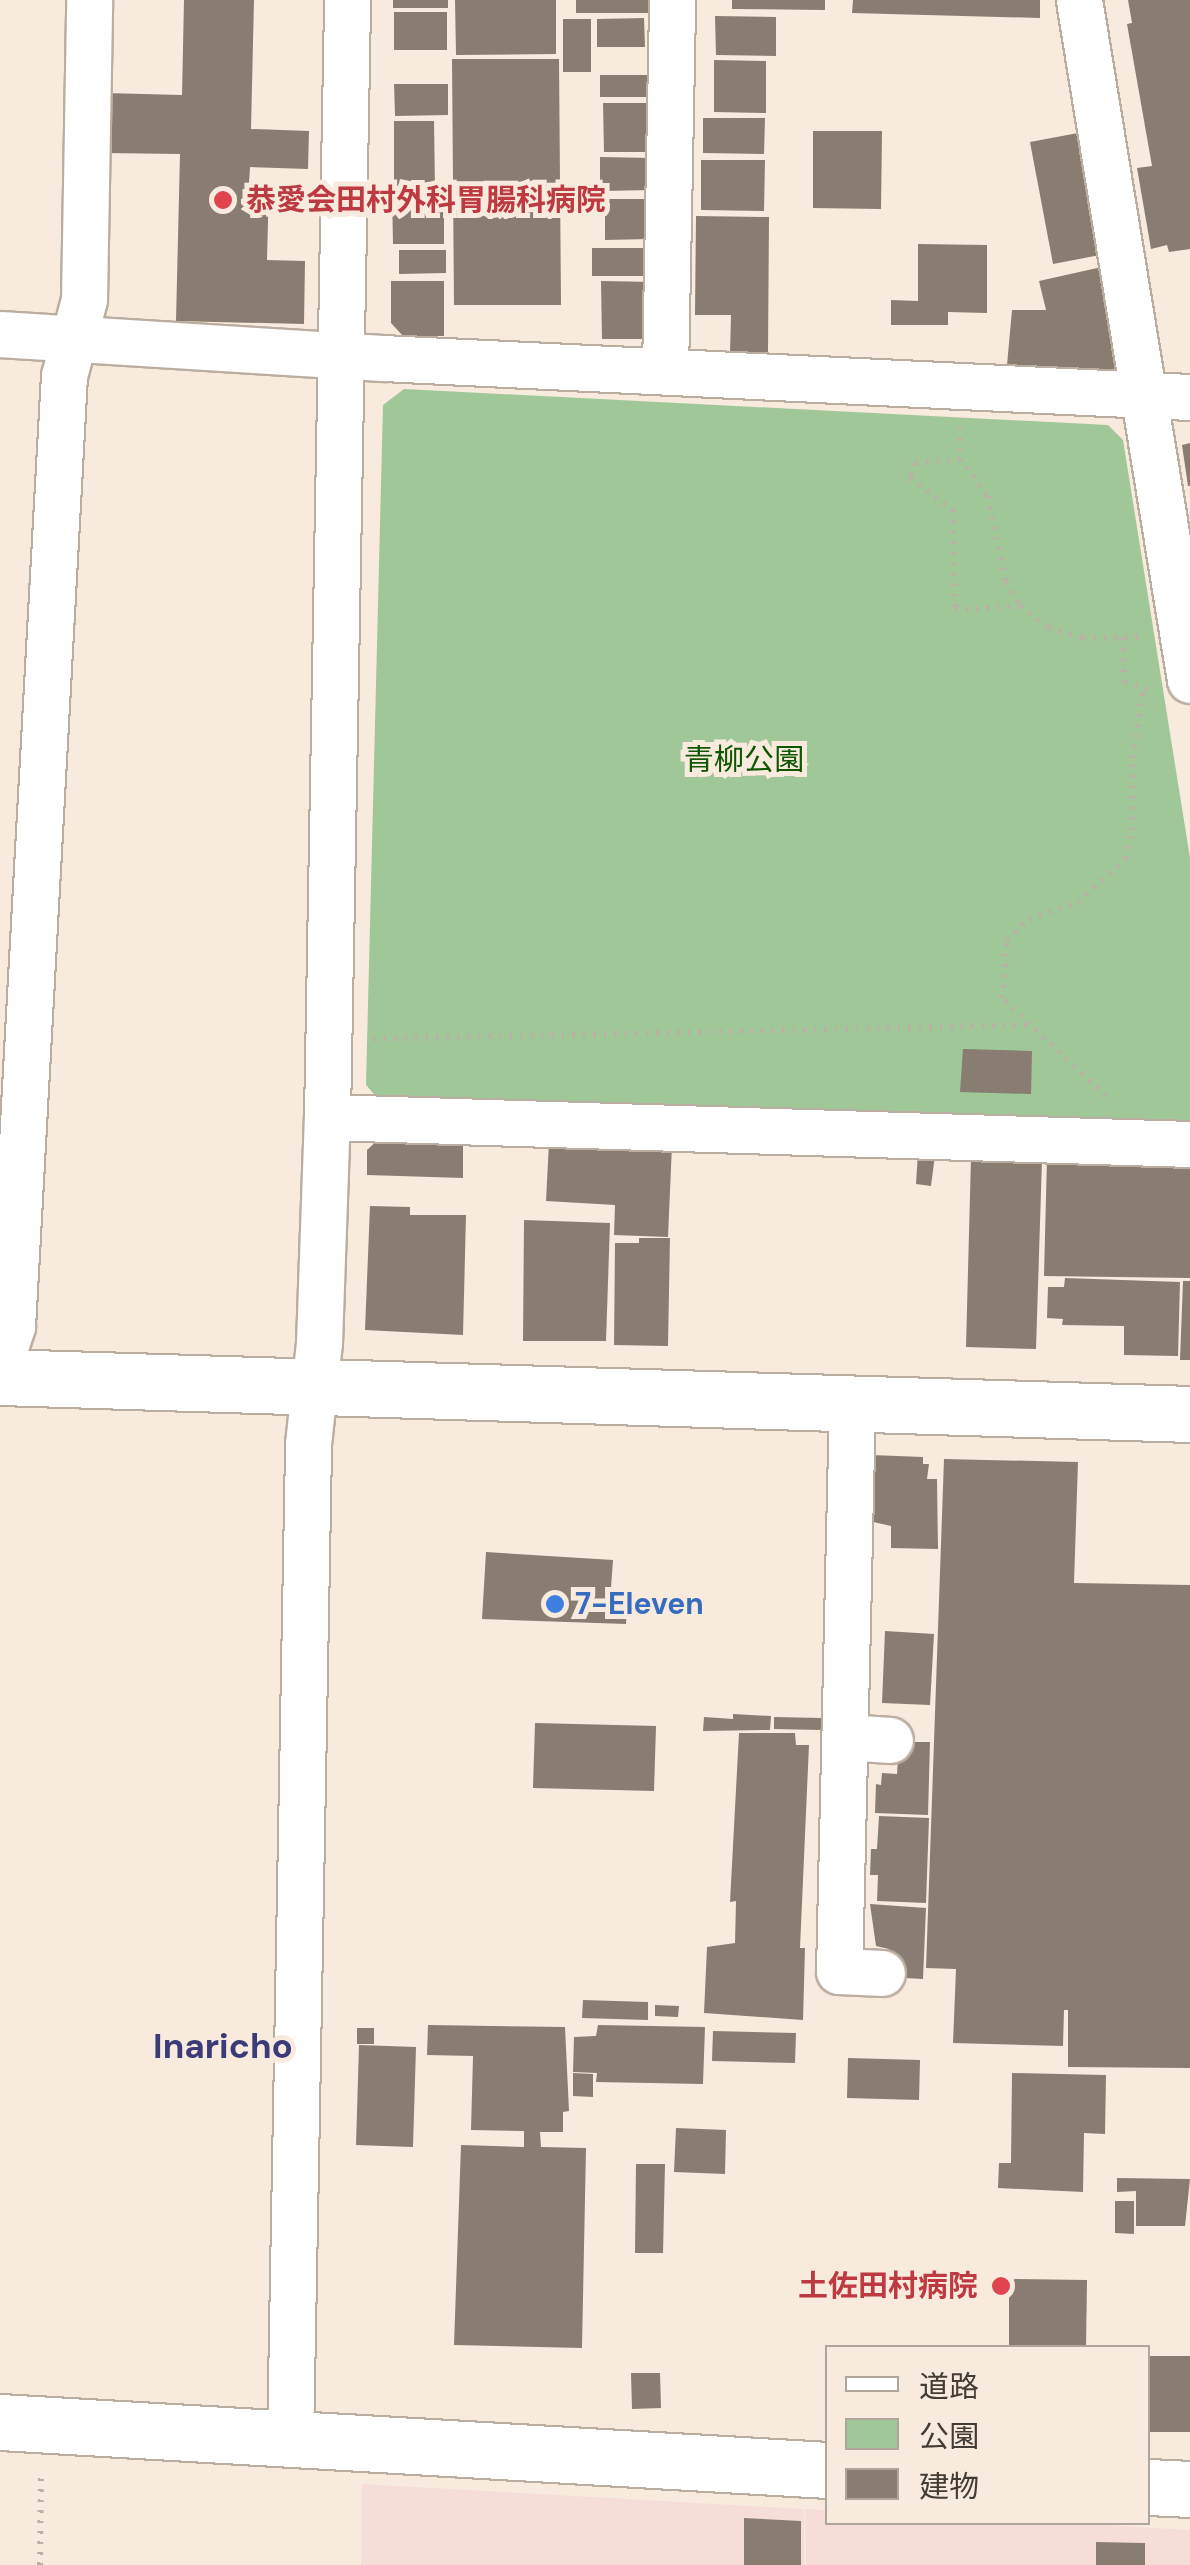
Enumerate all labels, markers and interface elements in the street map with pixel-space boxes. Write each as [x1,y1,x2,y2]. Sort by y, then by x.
place label: 恭愛会田村外科胃腸科病院 [246,182,606,218]
marker: 恭愛会田村外科胃腸科病院 [210,187,236,213]
park label: 青柳公園 [684,742,804,778]
place label: 7-Eleven [575,1586,704,1622]
marker: 7-Eleven [544,1593,566,1615]
district label: Inaricho [153,2025,293,2067]
place label: 土佐田村病院 [798,2268,978,2304]
marker: 土佐田村病院 [988,2273,1014,2299]
legend [825,2345,1150,2525]
text: 道路 [919,2367,979,2406]
text: 公園 [919,2417,979,2456]
text: 建物 [919,2467,979,2506]

